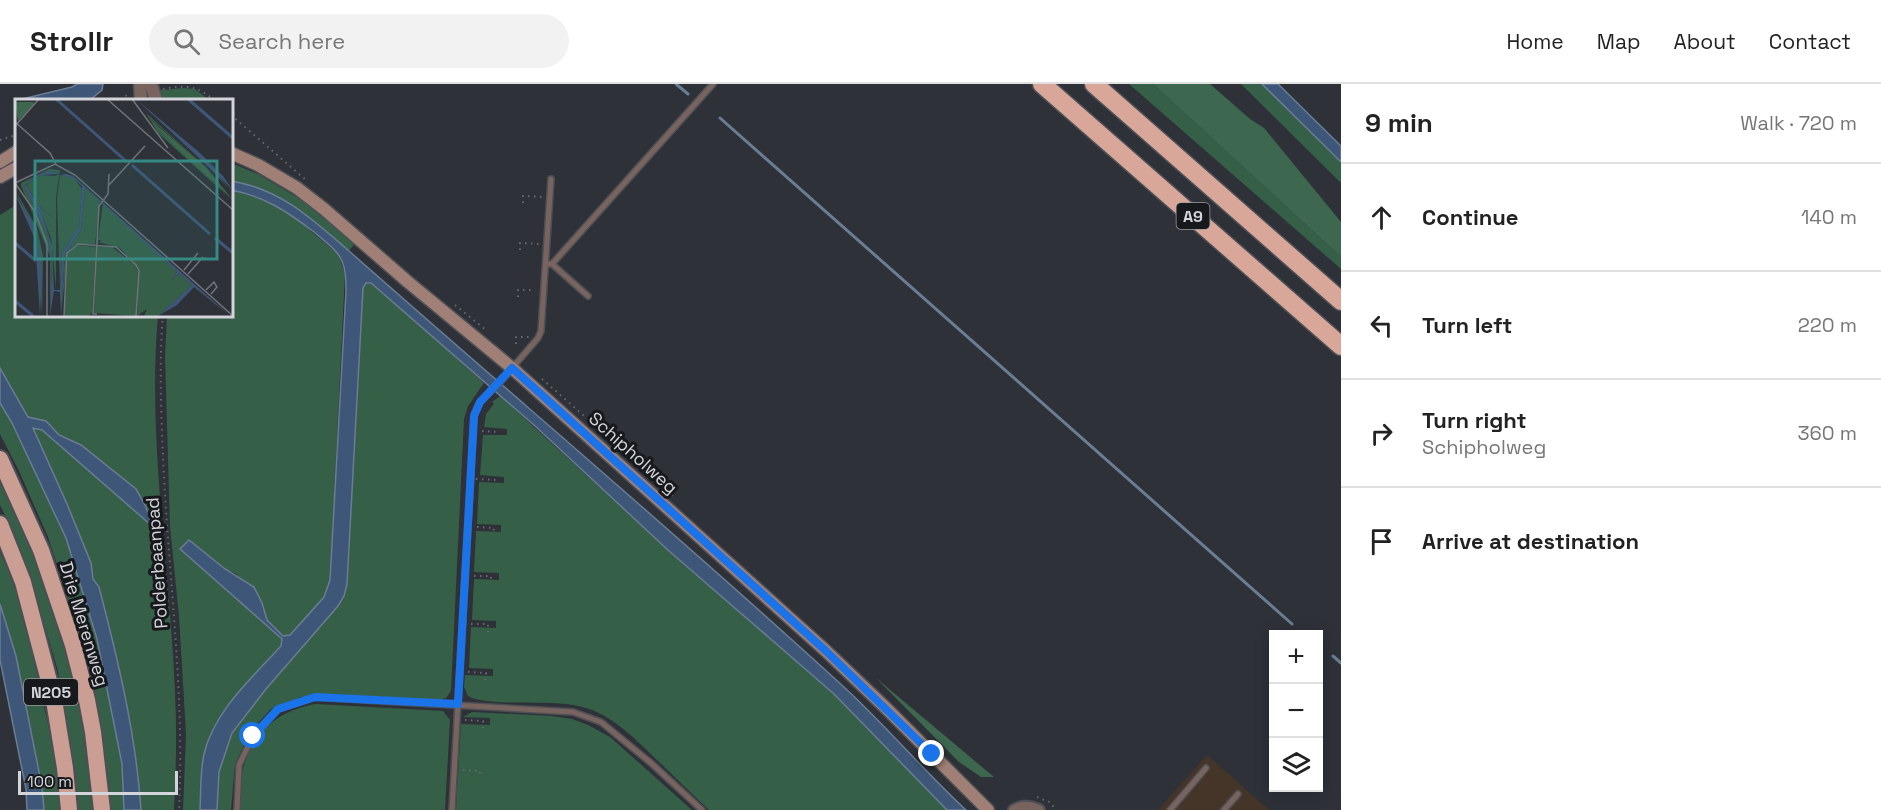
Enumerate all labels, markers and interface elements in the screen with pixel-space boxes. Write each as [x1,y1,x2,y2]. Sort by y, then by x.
search box [149,14,569,68]
text: Strollr [30,23,113,59]
icon: search [170,25,203,58]
text: Search here [218,27,345,55]
text: Home [1506,28,1564,55]
text: Map [1597,28,1641,55]
text: About [1674,28,1736,55]
text: Contact [1769,28,1851,55]
inset map [15,99,232,316]
text: 9 min [1365,106,1433,140]
text: Walk · 720 m [1740,110,1857,136]
icon: ahead [1365,201,1398,234]
road number: A9 [1176,203,1210,229]
text: Continue [1422,203,1518,231]
text: 140 m [1801,204,1857,230]
icon: left [1365,309,1398,342]
text: Turn left [1422,311,1512,339]
text: 220 m [1798,312,1857,338]
text: Turn right [1422,406,1527,434]
street label: Schipholweg [584,407,683,499]
icon: right [1365,417,1398,450]
text: 360 m [1798,420,1857,446]
text: Schipholweg [1422,434,1546,460]
street label: Polderbaanpad [140,497,173,630]
icon: arrive [1365,525,1398,558]
text: Arrive at destination [1422,527,1639,555]
street label: Drie Merenweg [55,559,114,689]
map controls [1269,630,1323,792]
button: + [1269,630,1323,684]
road number: N205 [24,679,78,705]
button: − [1269,684,1323,738]
route start [239,722,265,748]
button: layers [1269,738,1323,792]
route end [918,740,944,766]
scale bar [18,768,178,796]
text: 100 m [27,771,72,792]

